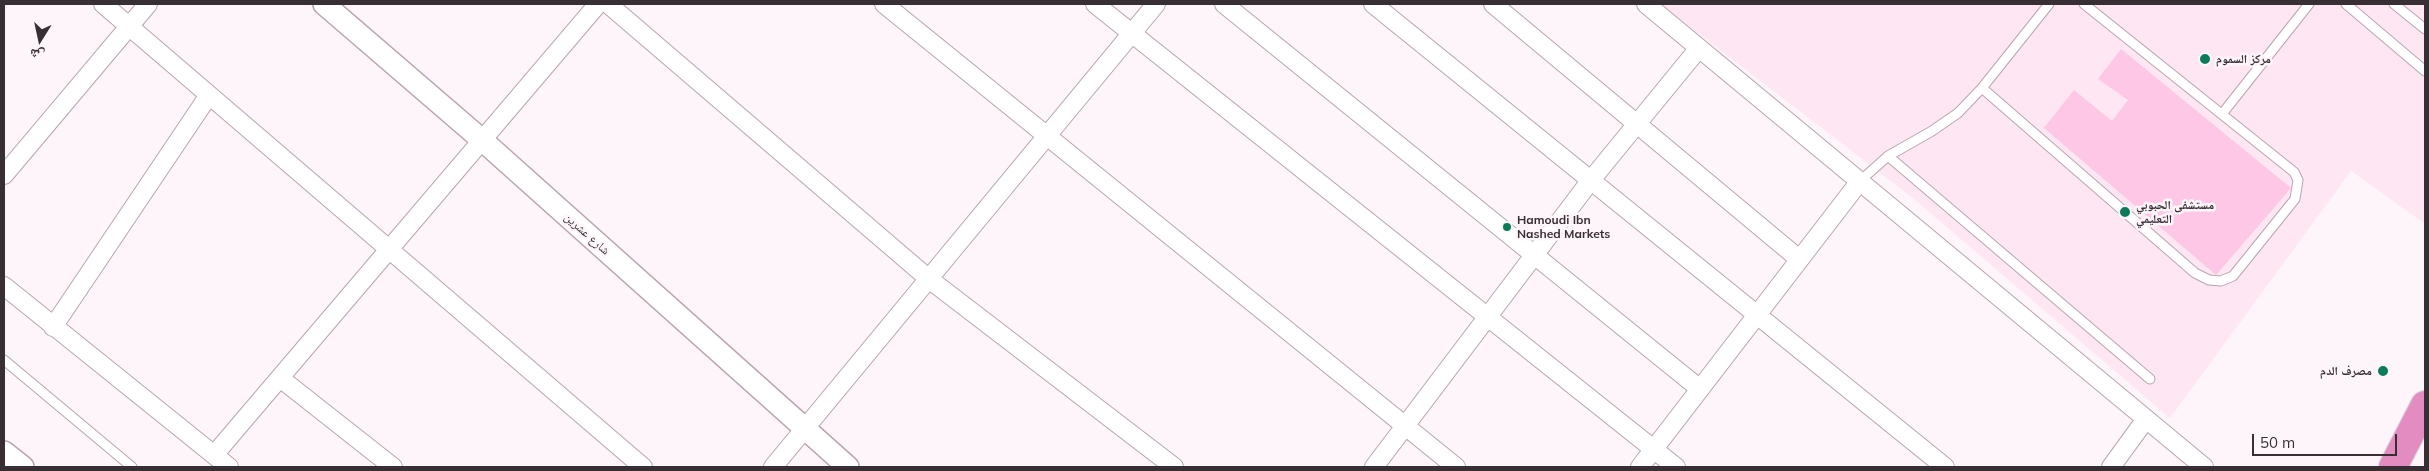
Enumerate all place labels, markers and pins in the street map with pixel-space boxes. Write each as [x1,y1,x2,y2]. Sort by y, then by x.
marker: مركز السموم [2198,52,2212,66]
place label: مركز السموم [2216,52,2271,66]
place label: مستشفى الحبوبي التعليمي [2136,198,2214,226]
marker: مستشفى الحبوبي التعليمي [2118,205,2132,219]
place label: Hamoudi Ibn Nashed Markets [1517,213,1610,241]
marker: Hamoudi Ibn Nashed Markets [1501,221,1513,233]
place label: مصرف الدم [2320,364,2372,378]
marker: مصرف الدم [2376,364,2390,378]

